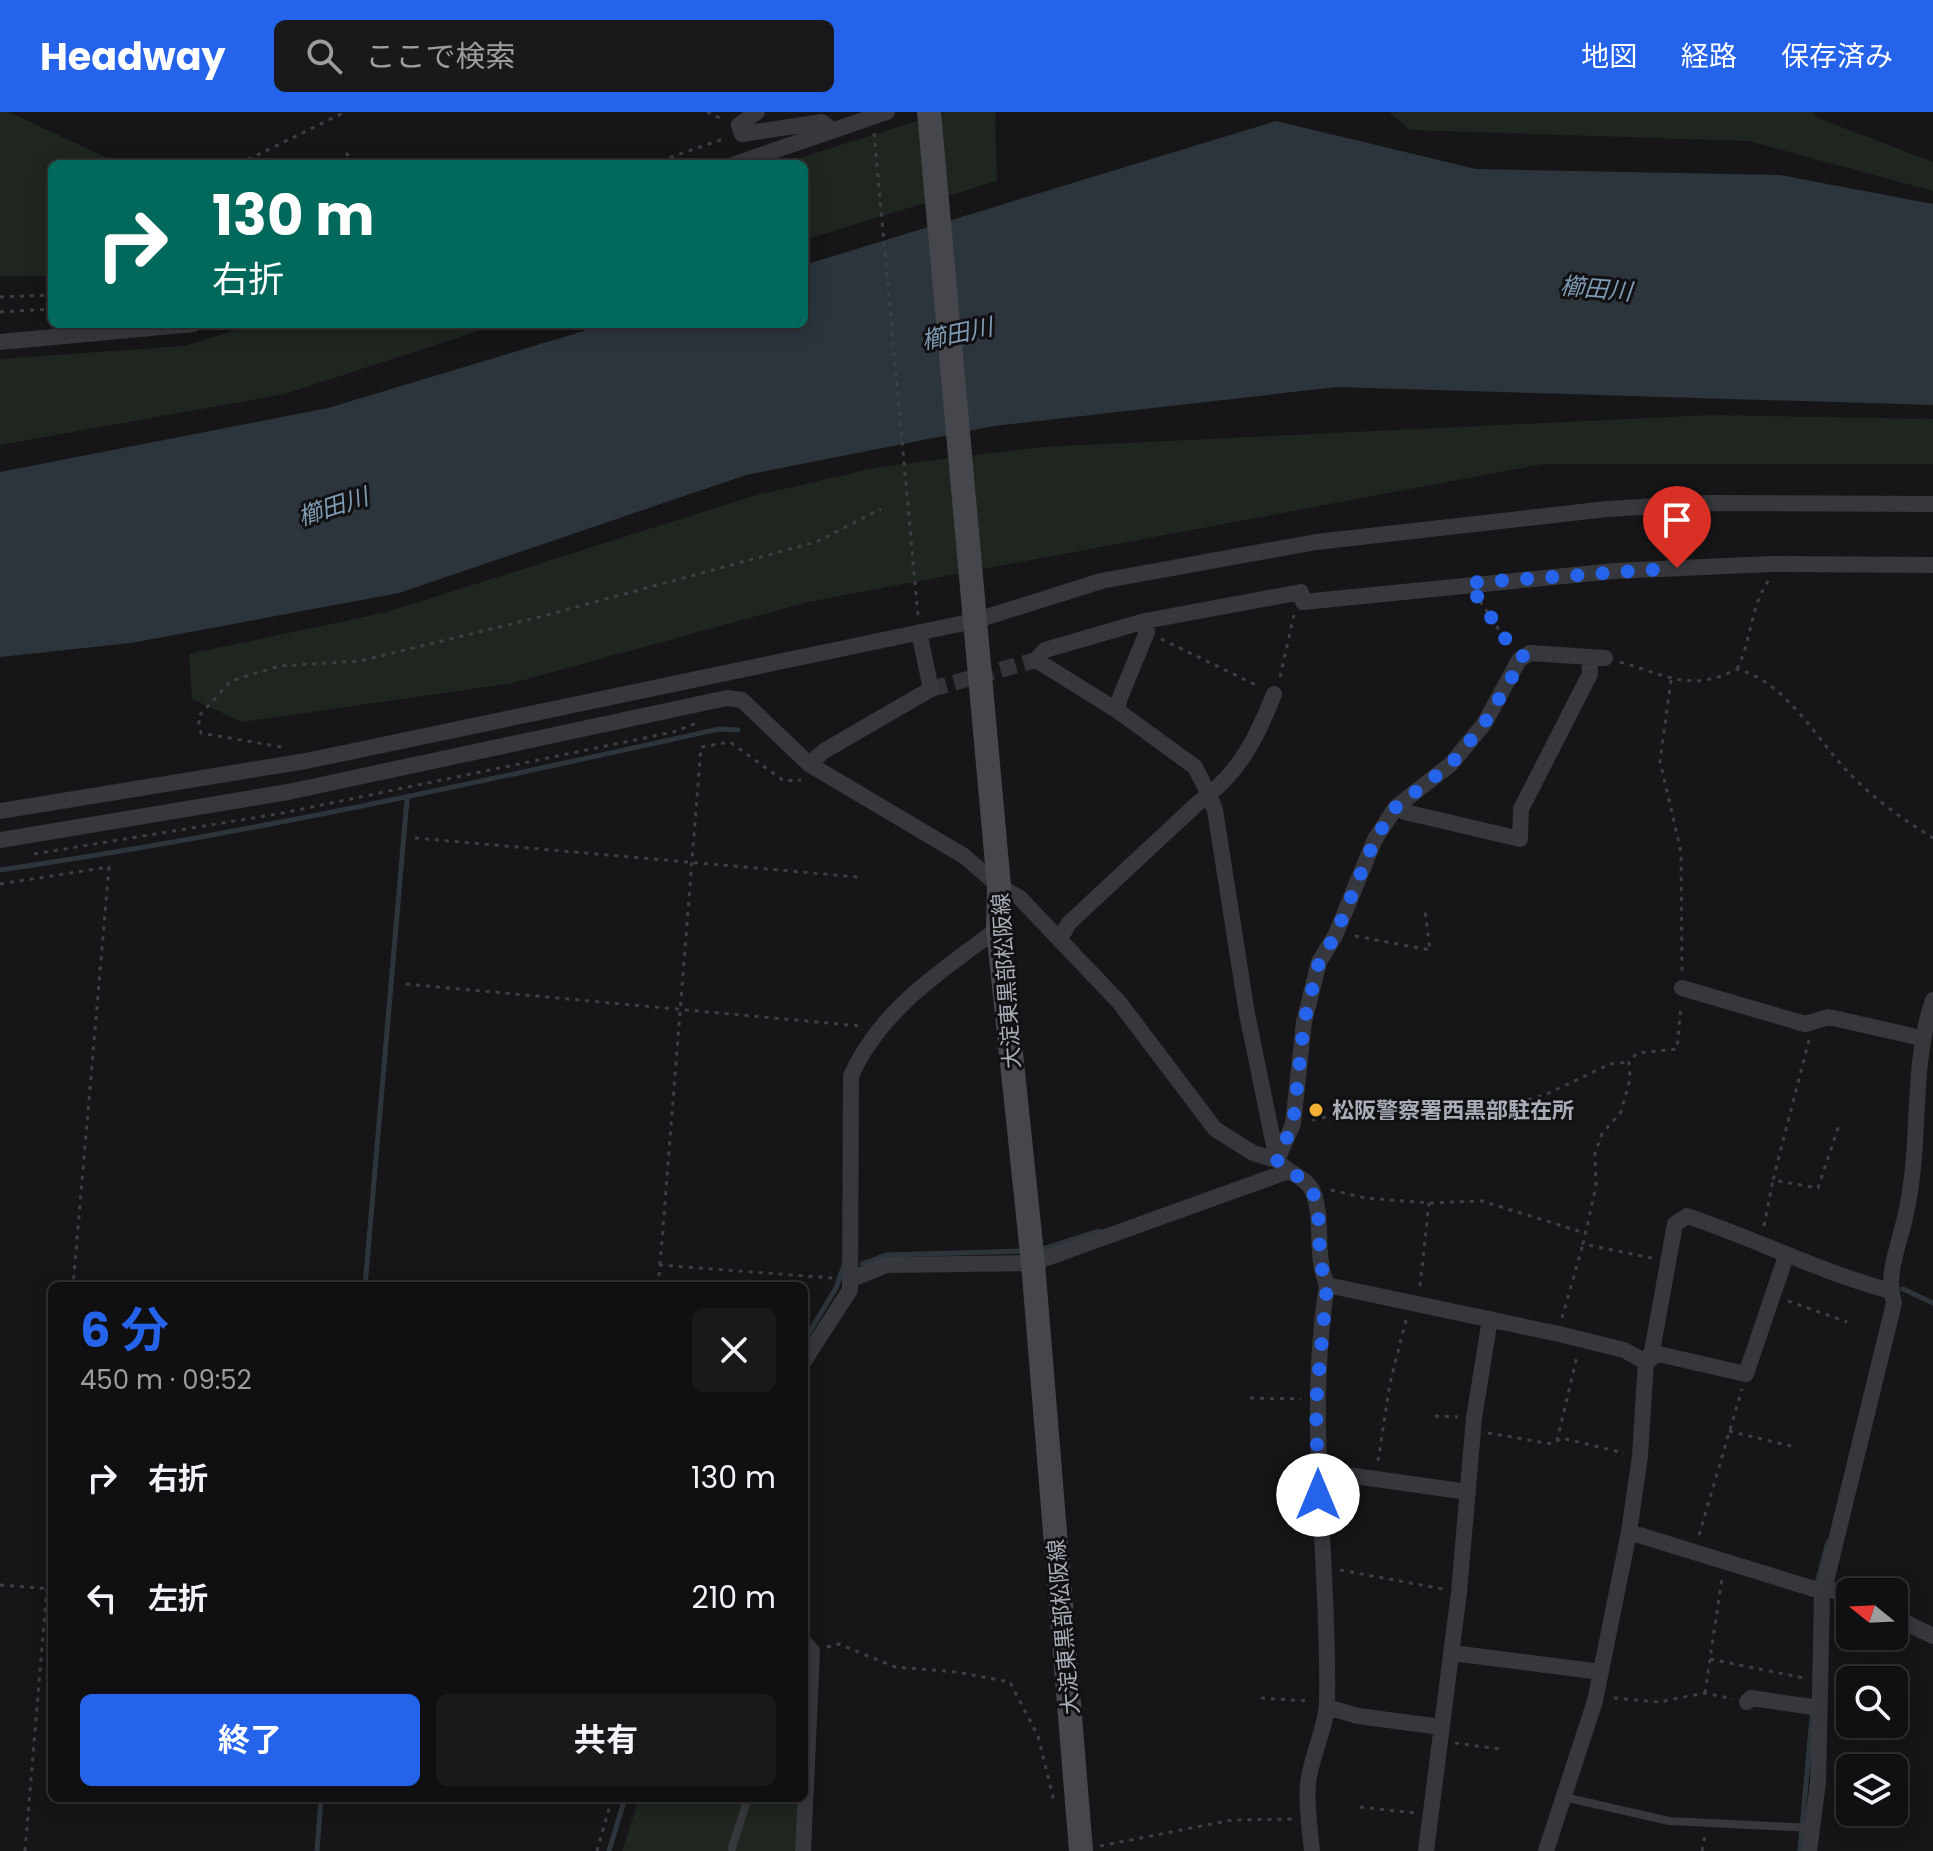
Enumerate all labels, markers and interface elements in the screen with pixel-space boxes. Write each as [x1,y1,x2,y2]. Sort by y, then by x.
search box [274,20,834,92]
text: Headway [40,30,226,83]
icon: search [302,34,346,78]
text: ここで検索 [366,35,516,78]
text: 地図 [1581,37,1637,76]
text: 経路 [1681,37,1737,76]
text: 保存済み [1781,37,1893,76]
text: 130 m [212,176,375,255]
icon: right [80,192,184,296]
text: 右折 [212,254,284,305]
water label: 櫛田川 [1559,269,1636,308]
water label: 櫛田川 [918,309,998,357]
water label: 櫛田川 [294,479,375,533]
pin [1643,486,1711,568]
icon: arrive [1655,498,1699,542]
street label: 大淀東黒部松阪線 [985,892,1028,1070]
place label: 松阪警察署西黒部駐在所 [1332,1095,1574,1126]
marker: 松阪警察署西黒部駐在所 [1307,1101,1325,1119]
text: 6 分 [80,1297,169,1364]
button: close [692,1308,776,1392]
text: 450 m · 09:52 [80,1362,252,1398]
position arrow [1276,1453,1360,1537]
icon: right [80,1456,124,1500]
text: 130 m [691,1456,776,1499]
text: 右折 [148,1457,208,1500]
street label: 大淀東黒部松阪線 [1040,1538,1087,1716]
icon: left [80,1576,124,1620]
text: 210 m [691,1576,776,1619]
text: 左折 [148,1577,208,1620]
north arrow [1836,1578,1908,1650]
map controls [1836,1578,1908,1826]
button: search [1836,1666,1908,1738]
button: 終了 [80,1694,420,1786]
button: 共有 [436,1694,776,1786]
button: layers [1836,1754,1908,1826]

